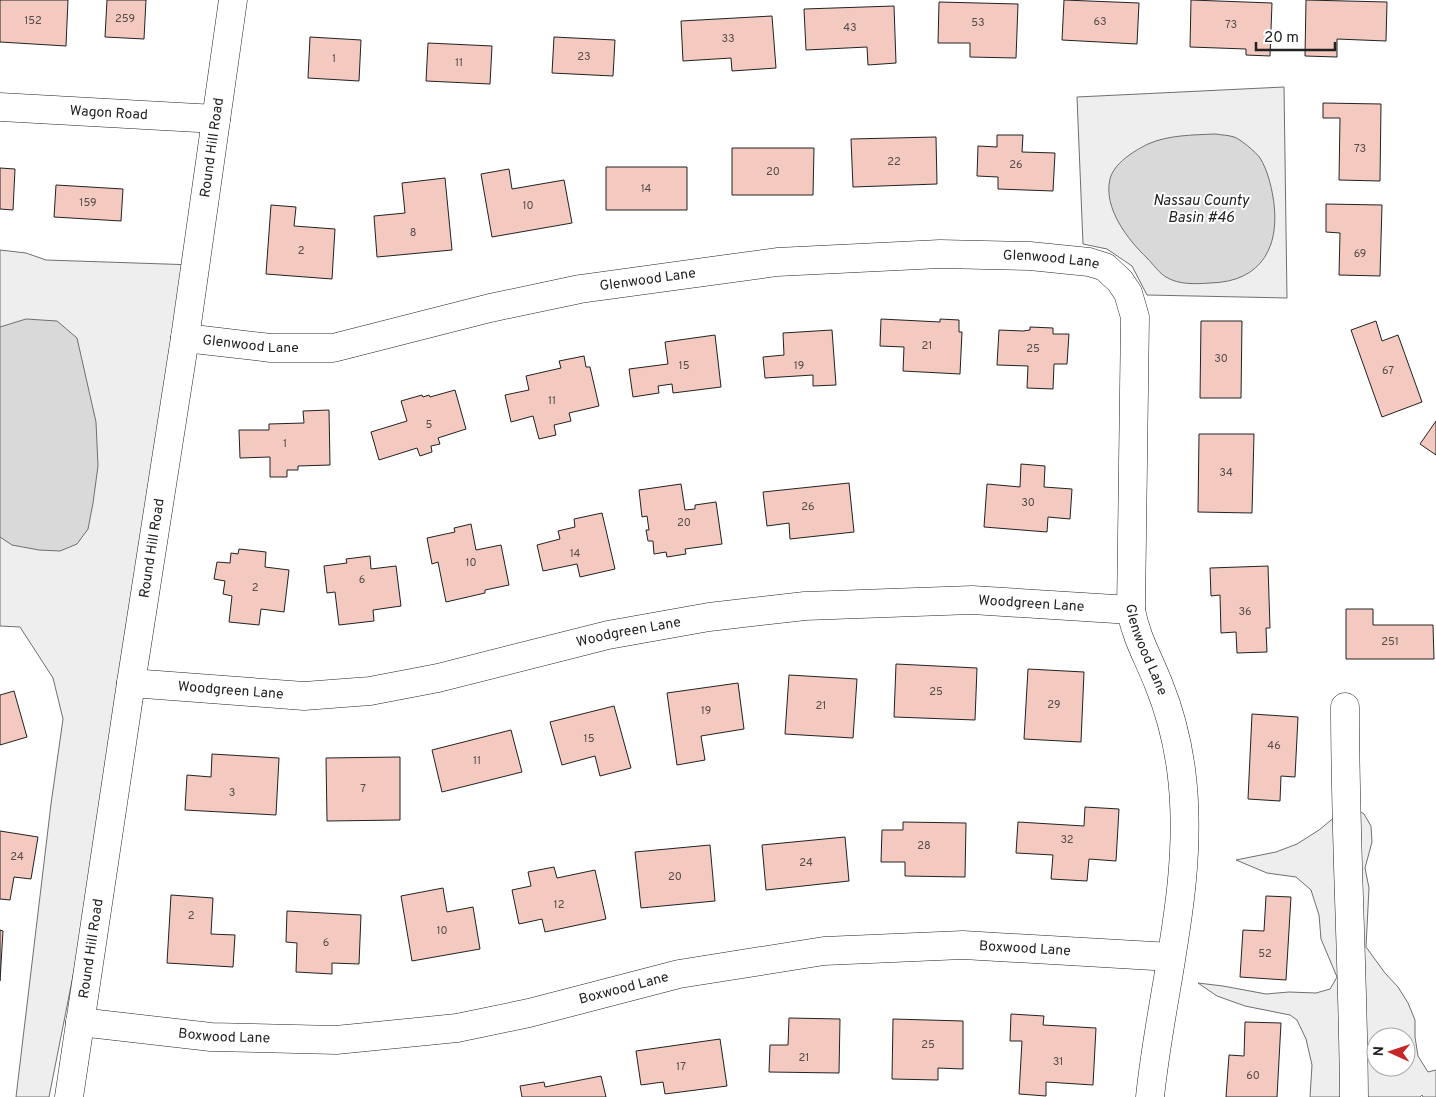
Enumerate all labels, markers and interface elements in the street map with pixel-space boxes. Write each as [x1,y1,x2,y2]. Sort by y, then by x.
house number: 259 [115,12,135,26]
house number: 152 [24,14,42,28]
house number: 63 [1093,15,1107,29]
house number: 53 [971,16,985,30]
house number: 73 [1225,18,1237,32]
scale bar [1256,20,1335,52]
house number: 43 [843,21,857,35]
text: 20 m [1264,29,1299,48]
house number: 33 [721,32,735,46]
house number: 23 [577,50,591,64]
house number: 1 [332,52,336,66]
house number: 11 [455,56,463,70]
street label: Round Hill Road [197,97,228,199]
street label: Wagon Road [69,102,148,124]
house number: 73 [1354,142,1366,156]
house number: 22 [887,155,901,169]
house number: 26 [1009,158,1023,172]
house number: 20 [766,165,780,179]
house number: 14 [641,182,652,196]
water label: Nassau County Basin #46 [1153,192,1250,228]
house number: 159 [79,196,97,210]
house number: 10 [522,199,534,213]
house number: 8 [410,226,416,240]
house number: 2 [298,244,304,258]
street label: Glenwood Lane [1003,247,1102,273]
house number: 69 [1354,247,1366,261]
street label: Glenwood Lane [599,265,697,295]
street label: Glenwood Lane [201,332,299,357]
house number: 21 [922,339,932,353]
house number: 25 [1026,342,1040,356]
house number: 30 [1214,352,1228,366]
house number: 15 [679,359,690,373]
house number: 19 [794,359,804,373]
house number: 67 [1382,364,1394,378]
house number: 11 [548,394,556,408]
house number: 5 [426,418,433,432]
house number: 1 [283,437,287,451]
house number: 34 [1219,466,1233,480]
house number: 30 [1021,496,1035,510]
street label: Round Hill Road [136,497,168,599]
house number: 26 [801,500,815,514]
house number: 20 [677,516,691,530]
house number: 14 [570,547,581,561]
house number: 10 [465,556,477,570]
house number: 6 [359,573,365,587]
house number: 2 [252,581,258,595]
street label: Woodgreen Lane [978,592,1085,616]
street label: Glenwood Lane [1122,604,1171,698]
house number: 36 [1238,605,1252,619]
street label: Woodgreen Lane [575,614,682,651]
house number: 251 [1381,635,1399,649]
street label: Woodgreen Lane [177,678,284,703]
house number: 25 [929,685,943,699]
house number: 29 [1047,698,1061,712]
house number: 21 [816,699,826,713]
house number: 19 [701,704,711,718]
house number: 15 [584,732,595,746]
house number: 46 [1267,739,1281,753]
house number: 11 [473,754,481,768]
house number: 7 [360,782,366,796]
house number: 3 [229,786,235,800]
house number: 32 [1060,833,1074,847]
house number: 28 [917,839,931,853]
house number: 24 [10,850,24,864]
house number: 24 [799,856,813,870]
house number: 20 [668,870,682,884]
street label: Round Hill Road [75,898,107,1000]
house number: 12 [554,898,564,912]
house number: 2 [188,909,194,923]
house number: 10 [436,924,448,938]
house number: 6 [323,936,329,950]
street label: Boxwood Lane [979,937,1071,960]
house number: 52 [1258,947,1272,961]
street label: Boxwood Lane [577,969,670,1008]
street label: Boxwood Lane [177,1025,270,1047]
north arrow [1366,1027,1416,1077]
house number: 25 [921,1038,935,1052]
text: N [1371,1046,1388,1057]
house number: 21 [799,1051,809,1065]
house number: 31 [1053,1055,1063,1069]
house number: 17 [676,1060,686,1074]
house number: 60 [1246,1069,1260,1083]

